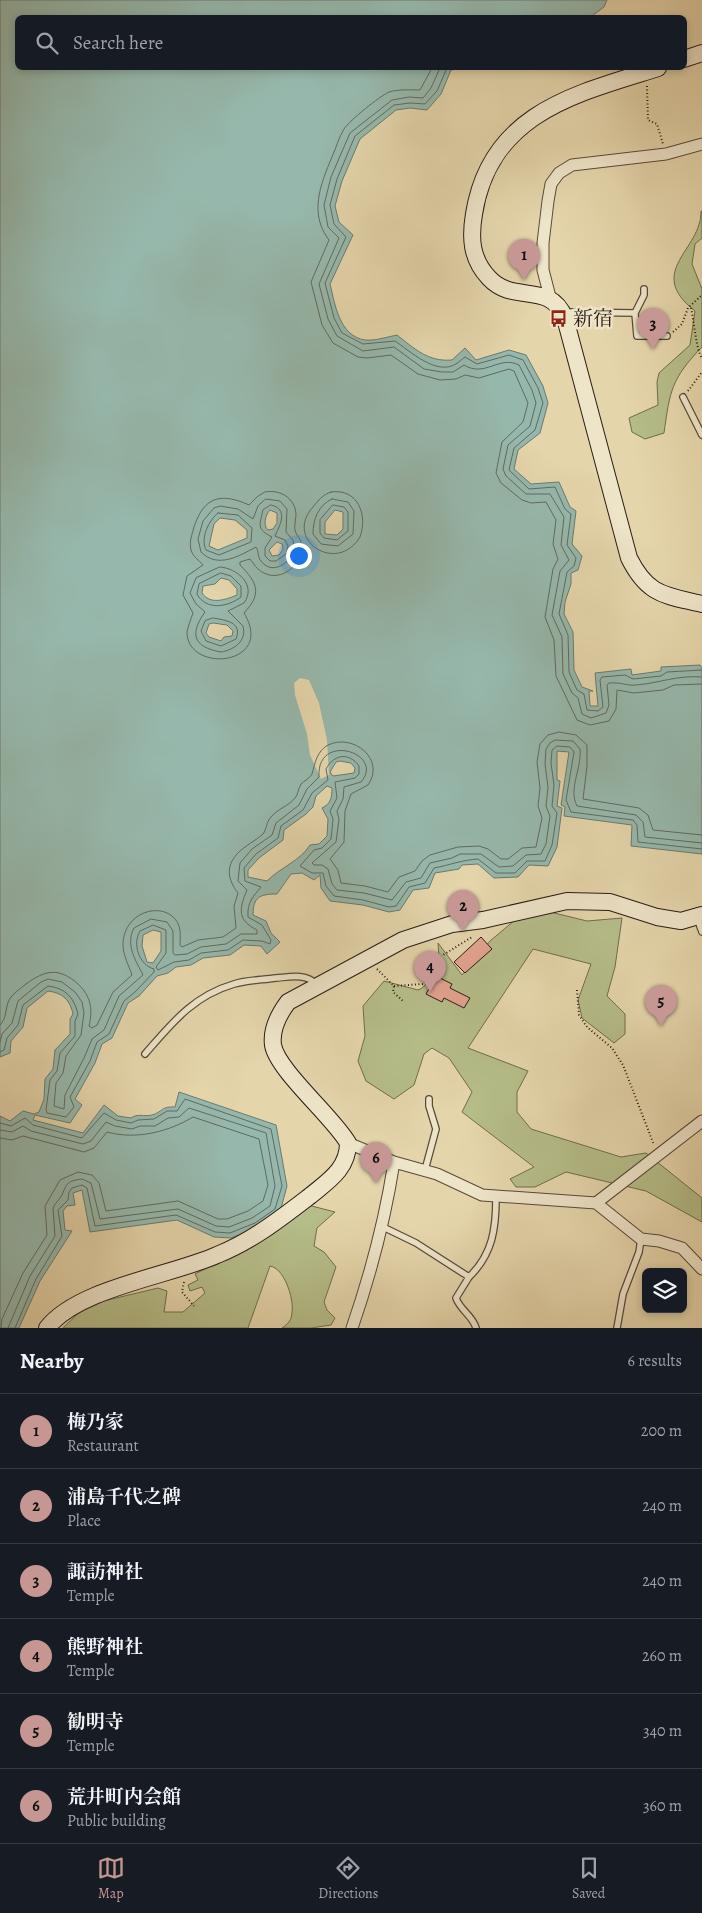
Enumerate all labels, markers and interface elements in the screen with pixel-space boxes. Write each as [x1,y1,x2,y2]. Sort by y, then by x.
search box [15,15,687,70]
icon: search [33,29,61,57]
text: Search here [73,30,163,56]
pin: 1 [508,239,540,280]
place label: 新宿 [573,305,613,332]
bus stop icon: 新宿 [549,308,569,328]
pin: 3 [637,308,669,349]
your location [286,543,312,569]
pin: 2 [447,890,479,931]
pin: 4 [414,951,446,992]
pin: 5 [645,985,677,1026]
pin: 6 [360,1142,392,1183]
map controls [642,1268,687,1313]
button: layers [642,1268,687,1313]
text: Nearby [20,1347,83,1375]
text: 6 results [628,1350,682,1372]
text: 梅乃家 [67,1409,124,1435]
text: 1 [33,1420,39,1442]
text: 200 m [641,1420,682,1442]
text: Restaurant [67,1435,139,1457]
text: 浦島千代之碑 [67,1484,181,1510]
text: 2 [32,1495,40,1517]
text: 240 m [642,1495,682,1517]
text: Place [67,1510,101,1532]
text: 諏訪神社 [67,1559,143,1585]
text: 3 [33,1570,39,1592]
text: 240 m [642,1570,682,1592]
text: Temple [67,1585,115,1607]
text: 熊野神社 [67,1634,143,1660]
text: 4 [32,1645,40,1667]
text: 260 m [642,1645,682,1667]
text: Temple [67,1660,115,1682]
text: 勧明寺 [67,1709,124,1735]
text: 5 [33,1720,39,1742]
text: 340 m [643,1720,682,1742]
text: Temple [67,1735,115,1757]
text: 荒井町内会館 [67,1784,181,1810]
text: 6 [32,1795,40,1817]
text: 360 m [643,1795,682,1817]
text: Public building [67,1810,166,1832]
tab: Map [97,1854,125,1903]
tab: Directions [318,1854,378,1903]
tab: Saved [572,1854,605,1903]

